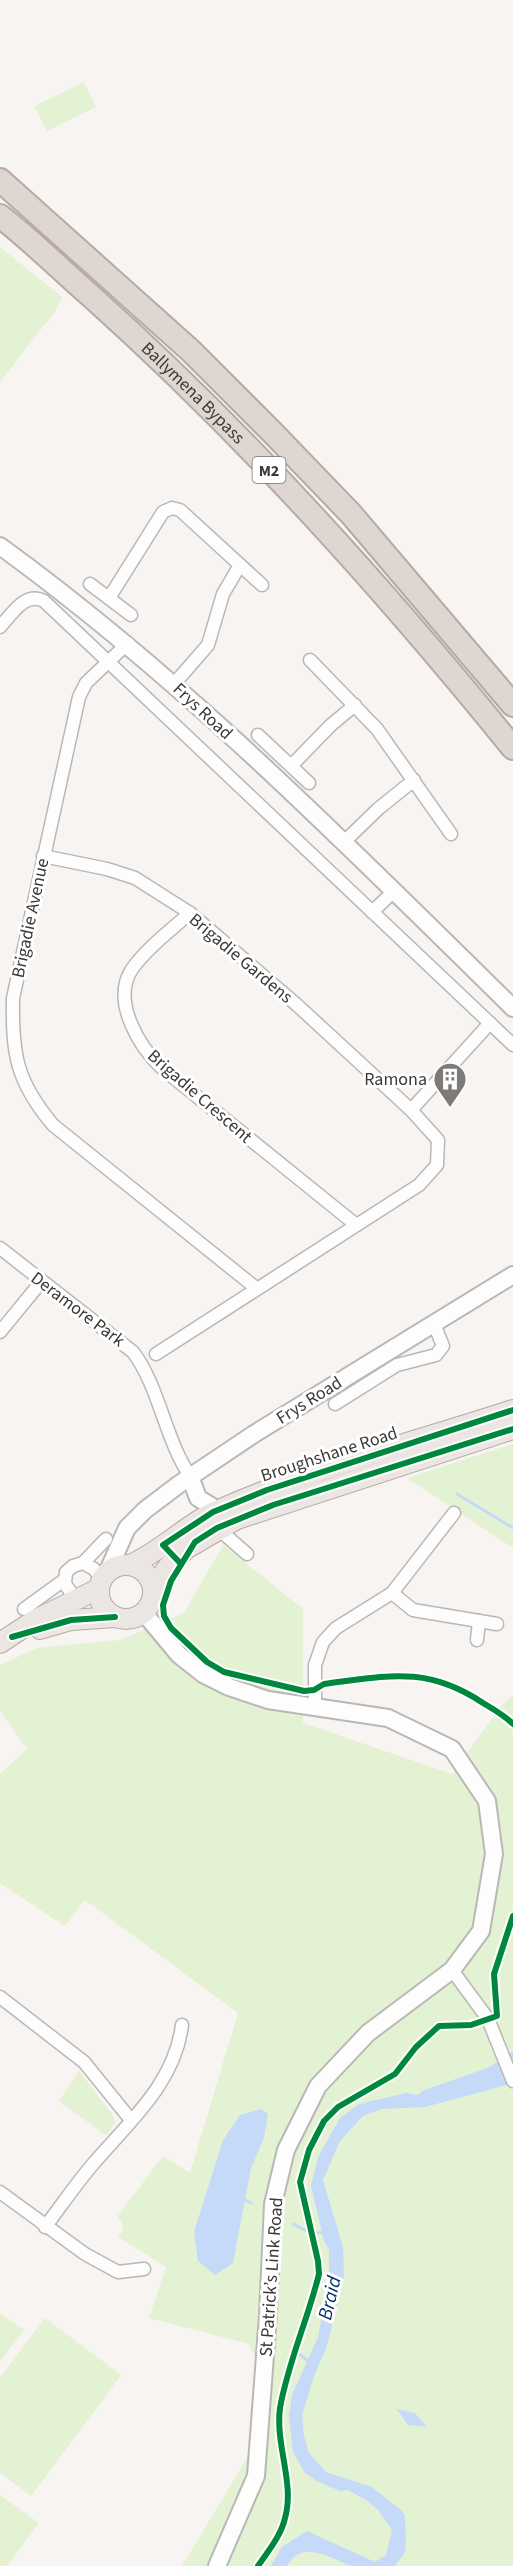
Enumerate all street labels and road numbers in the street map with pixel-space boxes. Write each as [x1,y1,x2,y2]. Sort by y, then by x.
street label: Ballymena Bypass [136,336,250,450]
road number: M2 [252,457,286,483]
street label: Frys Road [167,677,238,746]
street label: Brigadie Avenue [6,856,55,980]
street label: Brigadie Gardens [183,907,298,1009]
street label: Brigadie Crescent [142,1044,258,1149]
street label: Deramore Park [26,1266,130,1353]
street label: Frys Road [272,1370,347,1430]
street label: Broughshane Road [258,1421,401,1488]
street label: St Patrick’s Link Road [253,2196,290,2358]

